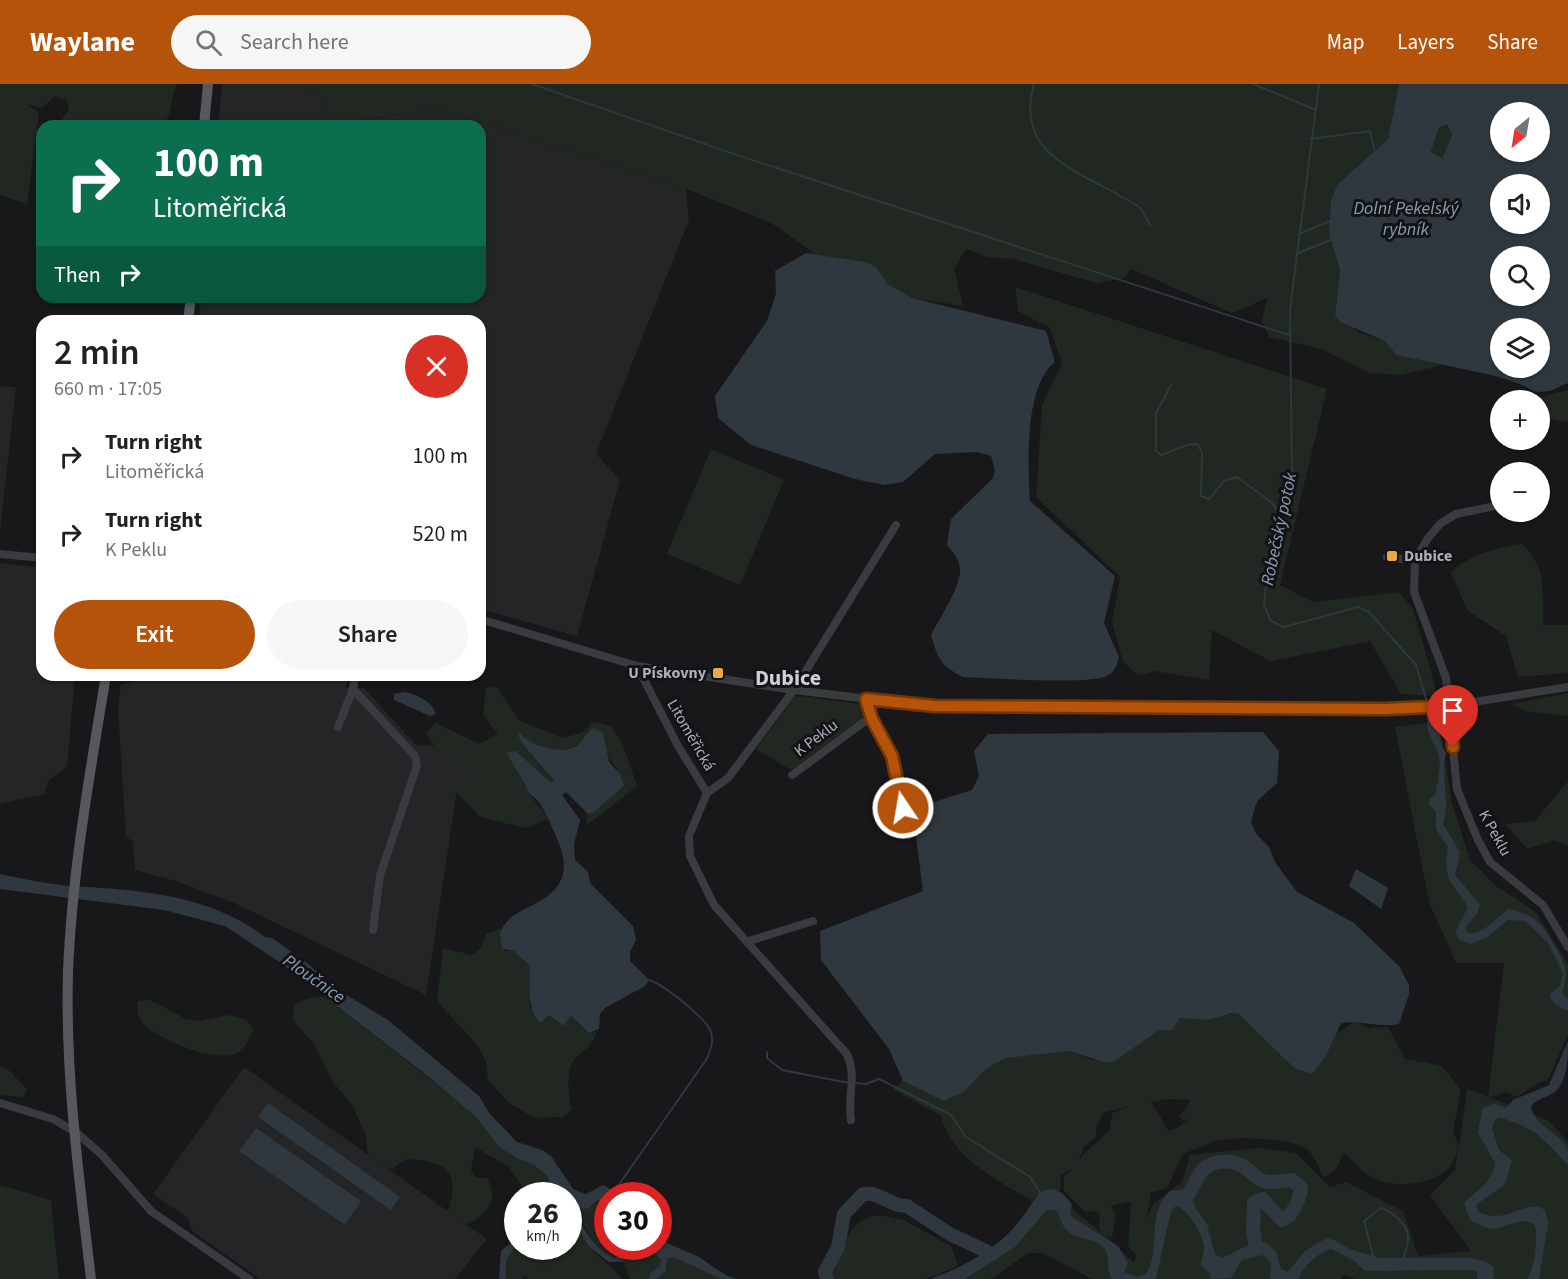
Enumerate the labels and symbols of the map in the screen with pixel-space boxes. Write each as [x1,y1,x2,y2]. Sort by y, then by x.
north arrow [1490,102,1550,162]
water label: Dolní Pekelský rybník [1353,196,1460,242]
water label: Robečský potok [1255,470,1303,588]
place label: Dubice [1404,545,1452,567]
marker: Dubice [1385,549,1399,563]
place label: U Pískovny [628,662,707,684]
district label: Dubice [755,662,821,694]
marker: U Pískovny [711,666,725,680]
pin [1427,685,1478,747]
street label: Litoměřická [662,695,720,775]
street label: K Peklu [790,714,842,762]
position arrow [871,776,935,840]
street label: K Peklu [1473,806,1517,860]
water label: Ploučnice [278,948,350,1010]
speed limit sign: 30 [594,1182,672,1260]

